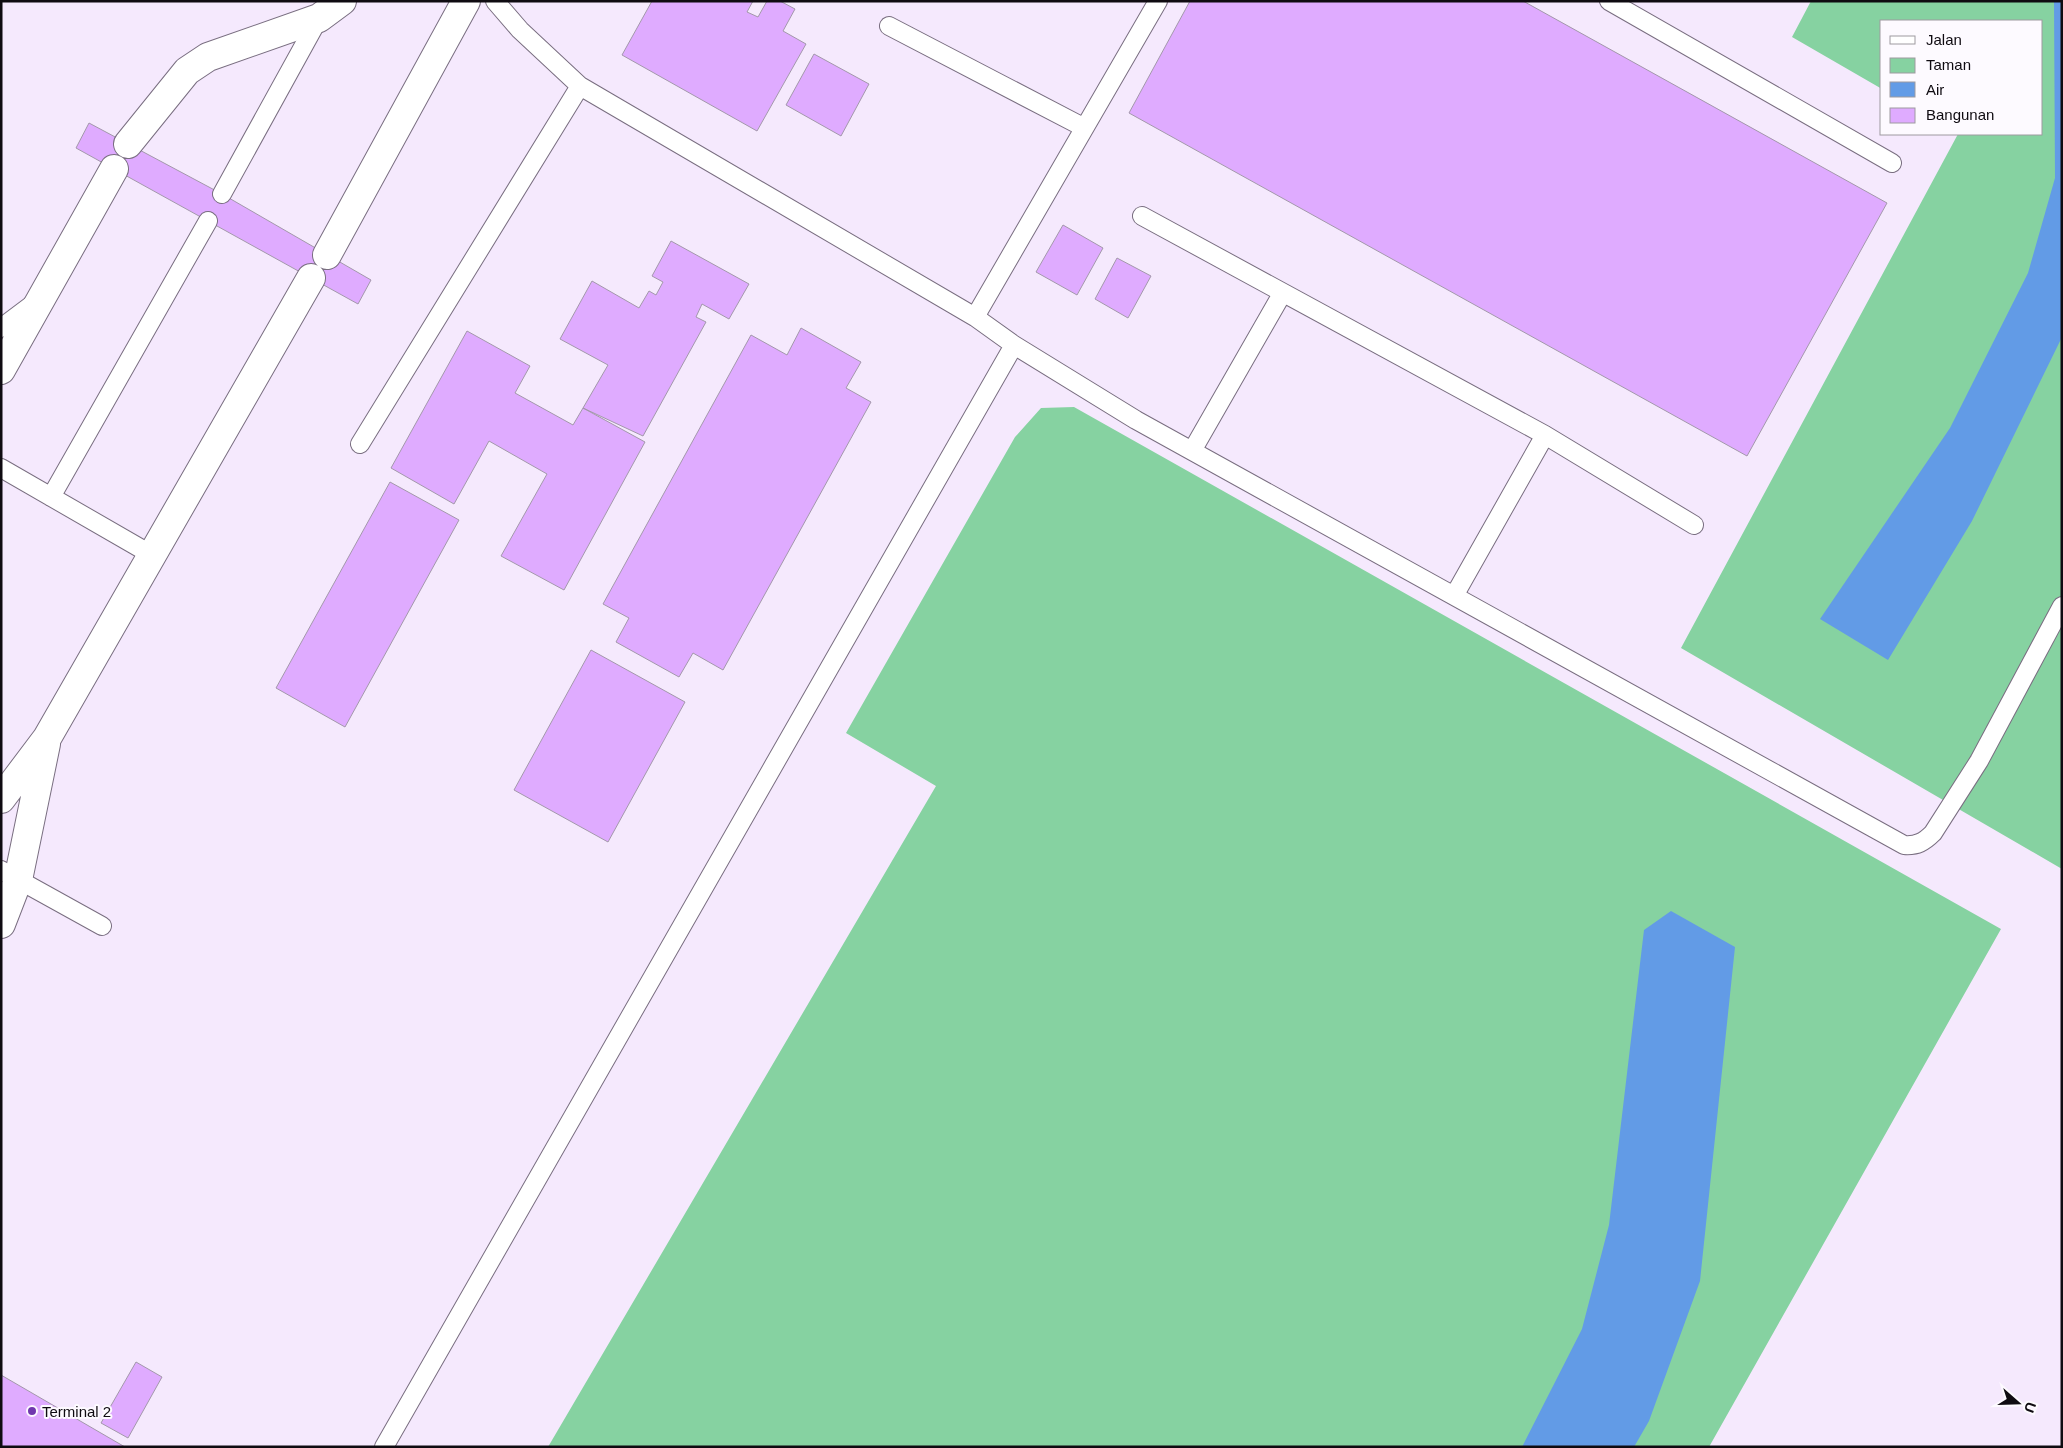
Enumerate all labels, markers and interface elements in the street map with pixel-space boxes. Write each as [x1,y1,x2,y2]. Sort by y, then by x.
legend [1880,20,2043,135]
text: Jalan [1926,31,1962,48]
text: Taman [1926,56,1971,73]
text: Air [1926,81,1944,98]
text: Bangunan [1926,106,1994,123]
north arrow [1993,1378,2043,1428]
text: U [2021,1400,2039,1415]
place label: Terminal 2 [42,1403,111,1420]
marker: Terminal 2 [26,1405,38,1417]

